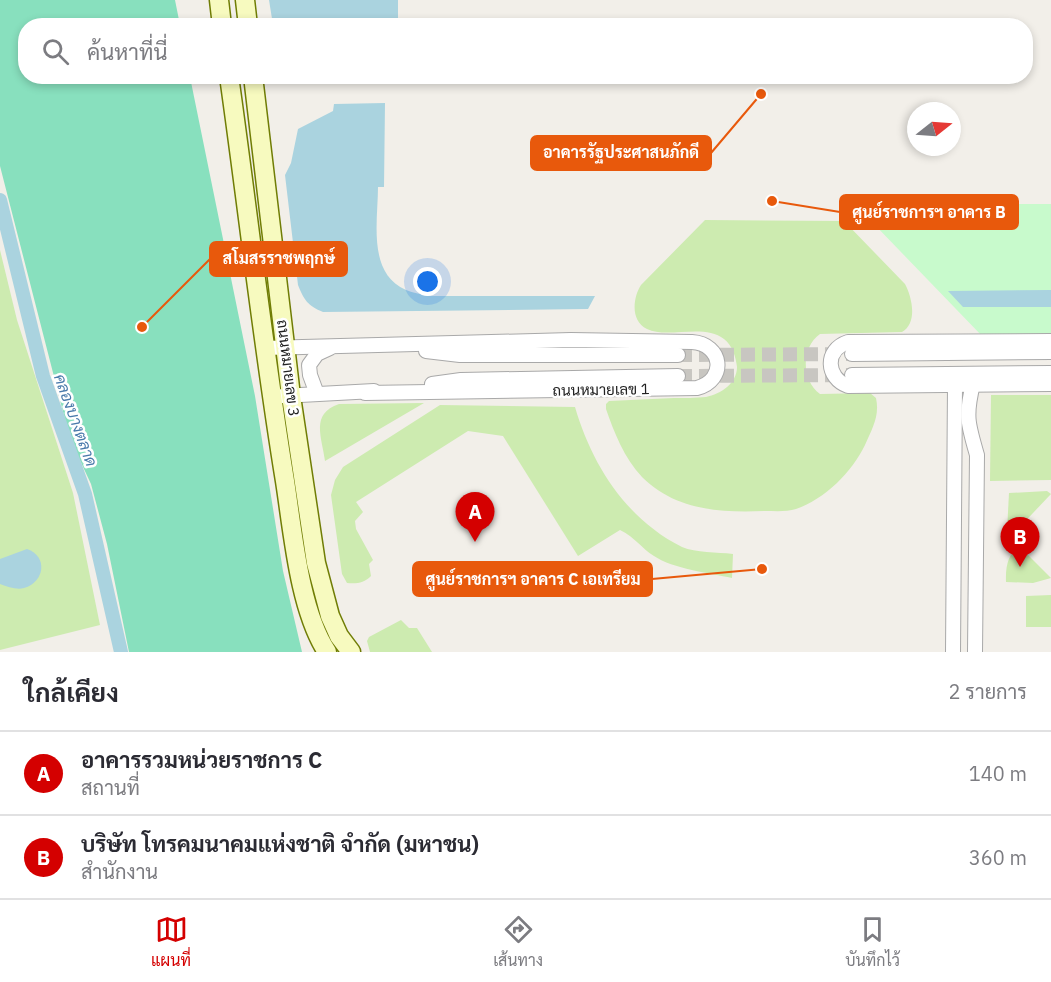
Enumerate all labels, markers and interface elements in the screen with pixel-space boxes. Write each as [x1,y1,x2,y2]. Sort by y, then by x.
search box [18,18,1033,84]
icon: search [39,35,72,68]
text: ค้นหาที่นี่ [87,37,167,66]
north arrow [907,102,961,156]
callout: อาคารรัฐประศาสนภักดี [531,136,711,170]
text: อาคารรัฐประศาสนภักดี [543,142,699,164]
callout: ศูนย์ราชการฯ อาคาร B [840,195,1018,229]
text: ศูนย์ราชการฯ อาคาร B [852,201,1006,225]
callout: สโมสรราชพฤกษ์ [210,242,347,276]
text: สโมสรราชพฤกษ์ [223,247,336,268]
your location [413,267,442,296]
street label: ถนนหมายเลข 3 [273,319,304,417]
water label: คลองบางตลาด [50,371,102,469]
street label: ถนนหมายเลข 1 [552,379,650,400]
pin: A [456,492,494,542]
pin: B [1000,518,1040,567]
callout: ศูนย์ราชการฯ อาคาร C เอเทรียม [413,562,652,596]
text: ศูนย์ราชการฯ อาคาร C เอเทรียม [425,568,641,592]
text: ใกล้เคียง [24,675,119,709]
text: 2 รายการ [949,678,1027,705]
text: อาคารรวมหน่วยราชการ C [81,745,322,774]
text: A [37,760,50,787]
text: 140 m [969,760,1027,787]
text: สถานที่ [81,774,140,801]
text: บริษัท โทรคมนาคมแห่งชาติ จำกัด (มหาชน) [81,829,479,858]
text: B [37,844,50,871]
text: 360 m [969,844,1027,871]
text: สำนักงาน [81,858,158,885]
tab: แผนที่ [151,913,191,970]
tab: เส้นทาง [493,913,543,970]
tab: บันทึกไว้ [845,913,900,970]

